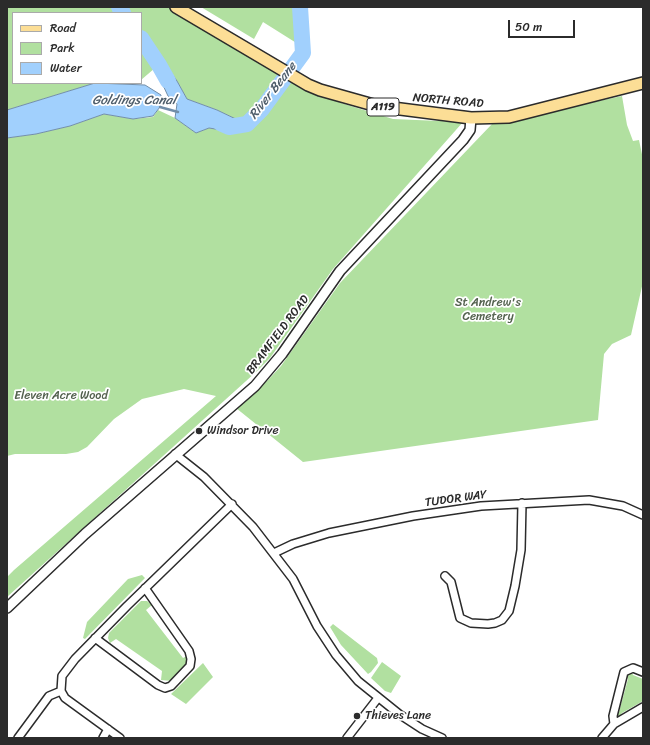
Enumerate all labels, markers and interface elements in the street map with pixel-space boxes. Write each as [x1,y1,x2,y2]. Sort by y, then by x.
legend [12,12,142,84]
scale bar [510,12,577,38]
text: 50 m [515,16,542,38]
text: Road [50,17,76,39]
text: Park [50,37,75,59]
text: Water [50,57,82,79]
water label: River Beane [246,60,300,122]
street label: NORTH ROAD [412,91,484,111]
water label: Goldings Canal [92,93,176,109]
road number: A119 [367,98,399,116]
street label: BRAMFIELD ROAD [244,293,312,377]
park label: St Andrew's Cemetery [455,296,521,324]
park label: Eleven Acre Wood [14,389,108,403]
place label: Windsor Drive [207,424,279,438]
marker: Windsor Drive [194,426,204,436]
street label: TUDOR WAY [424,488,488,510]
place label: Thieves Lane [365,709,431,723]
marker: Thieves Lane [352,711,362,721]

